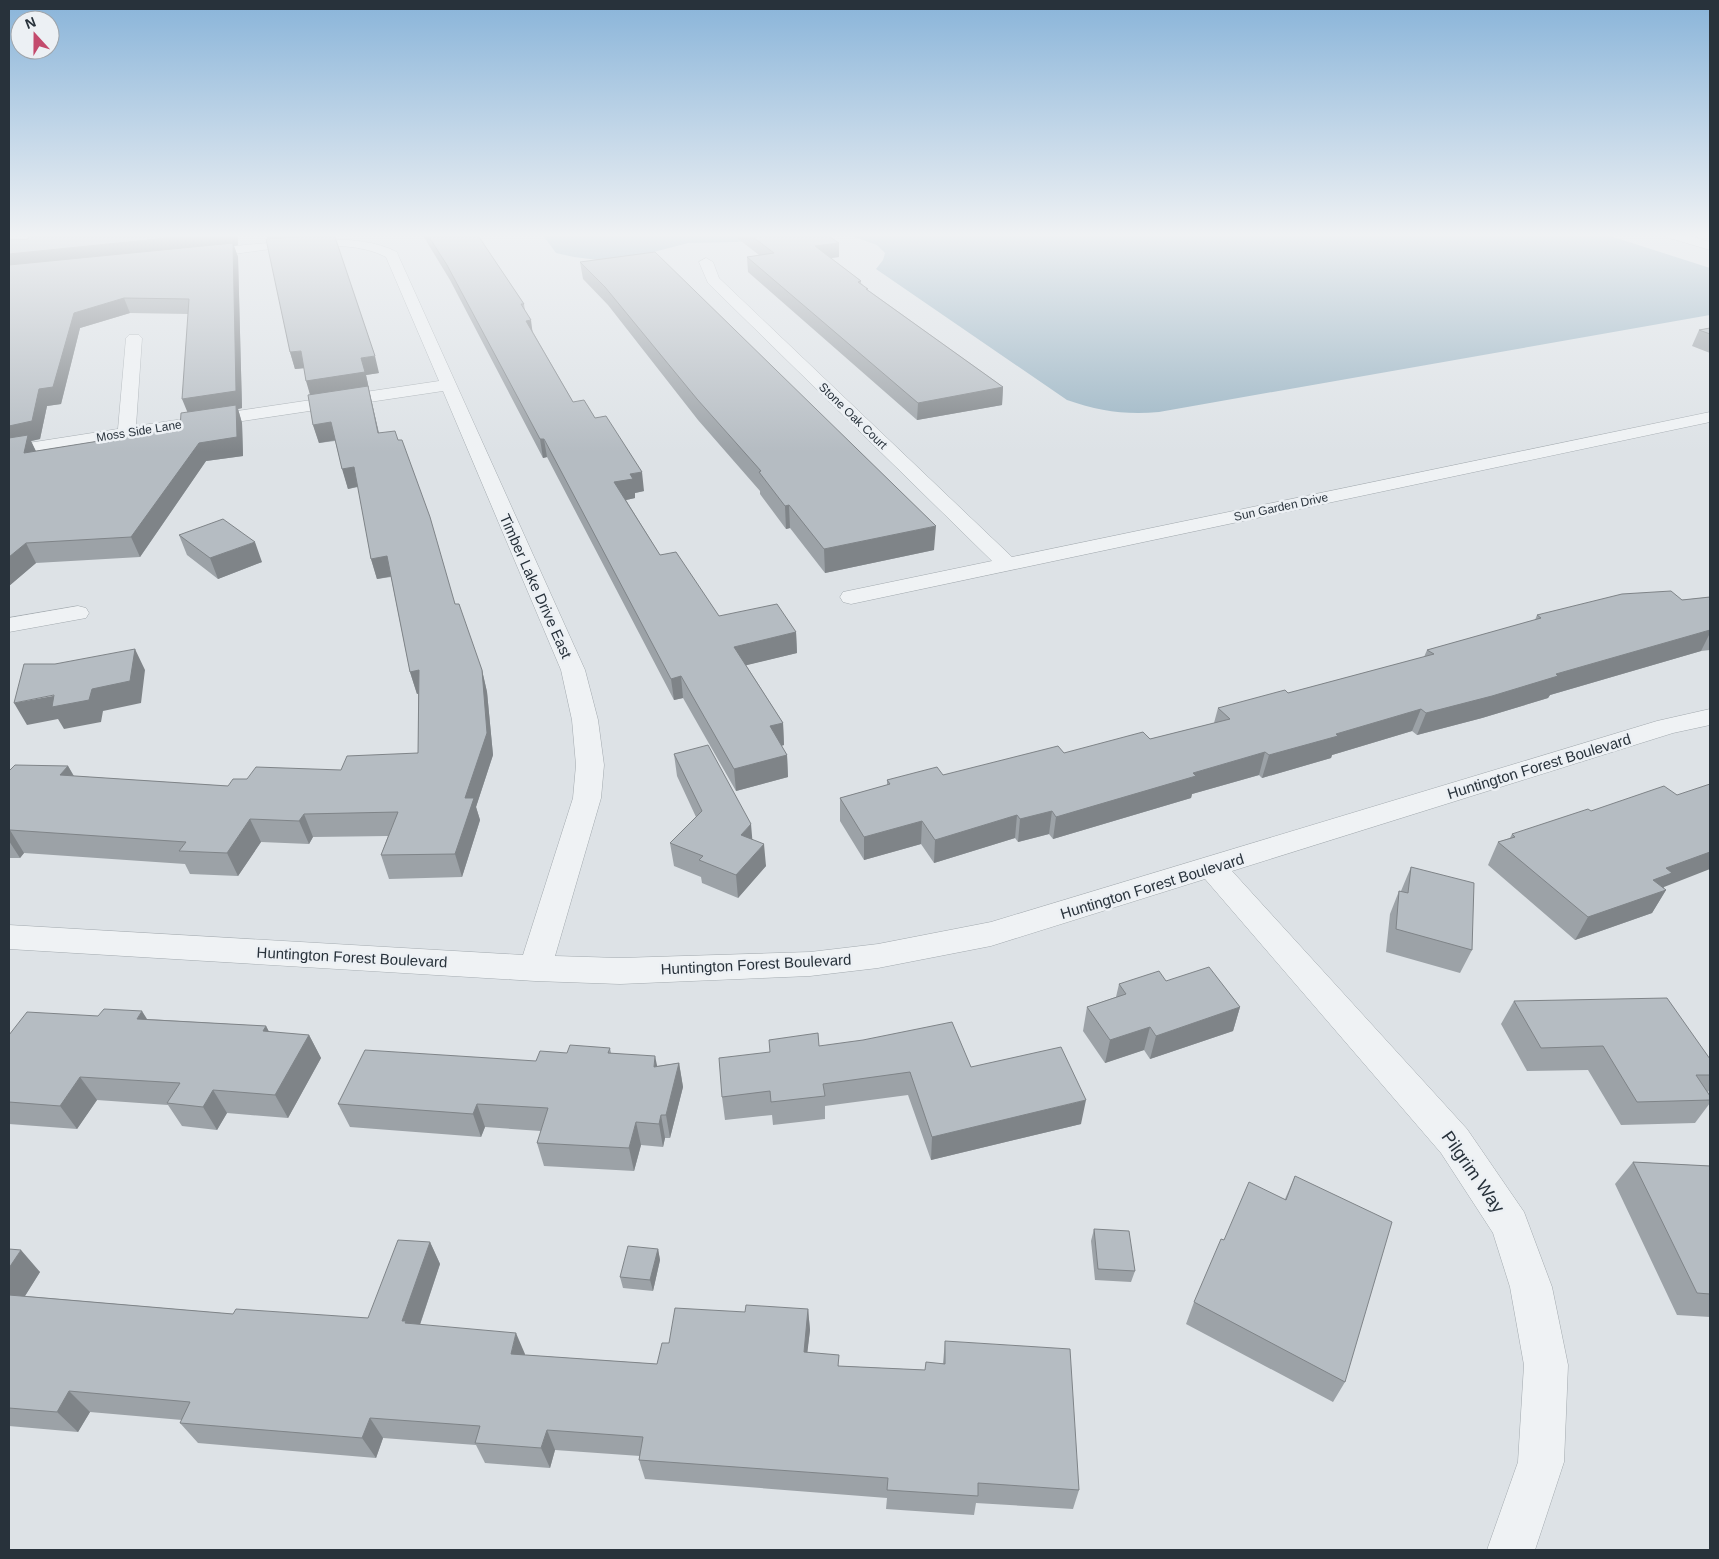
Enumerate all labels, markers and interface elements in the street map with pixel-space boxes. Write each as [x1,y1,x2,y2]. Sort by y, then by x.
north arrow [10,10,60,60]
text: N [23,14,38,32]
street label: Stone Oak Court [816,380,890,453]
street label: Moss Side Lane [95,417,183,445]
street label: Sun Garden Drive [1233,490,1330,524]
street label: Timber Lake Drive East [496,511,576,662]
street label: Huntington Forest Boulevard [1445,730,1633,802]
street label: Huntington Forest Boulevard [1058,850,1246,922]
street label: Huntington Forest Boulevard [256,944,448,970]
street label: Huntington Forest Boulevard [660,951,852,977]
street label: Pilgrim Way [1437,1127,1509,1217]

